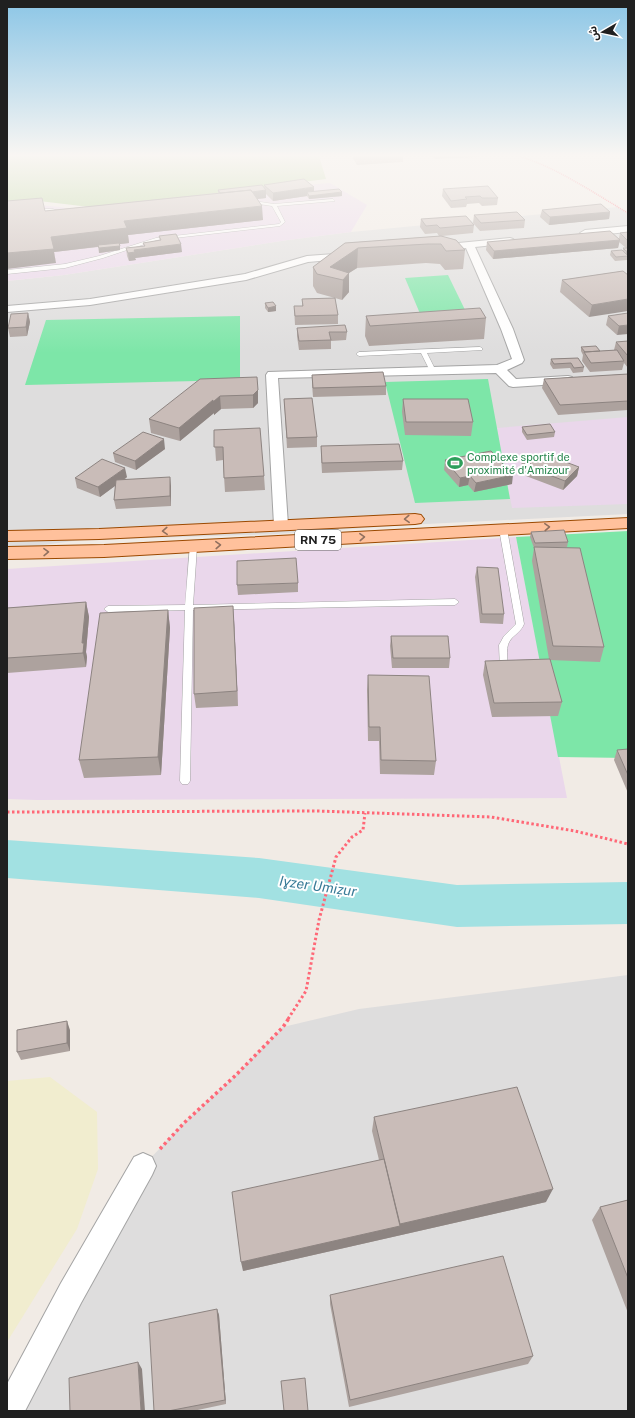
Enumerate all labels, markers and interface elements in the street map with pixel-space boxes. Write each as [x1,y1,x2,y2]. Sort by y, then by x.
north arrow [583,12,623,52]
text: ش [586,25,601,42]
place label: Complexe sportif de proximité d'Amizour [467,451,570,476]
sports icon: Complexe sportif de proximité d'Amizour [446,454,464,472]
one-way arrow [404,515,410,524]
one-way arrow [544,523,550,531]
one-way arrow [162,526,168,535]
road number: RN 75 [295,530,341,550]
one-way arrow [359,533,365,541]
one-way arrow [215,541,221,549]
one-way arrow [43,548,49,556]
water label: Iɣzer Umiẓur [278,873,358,899]

